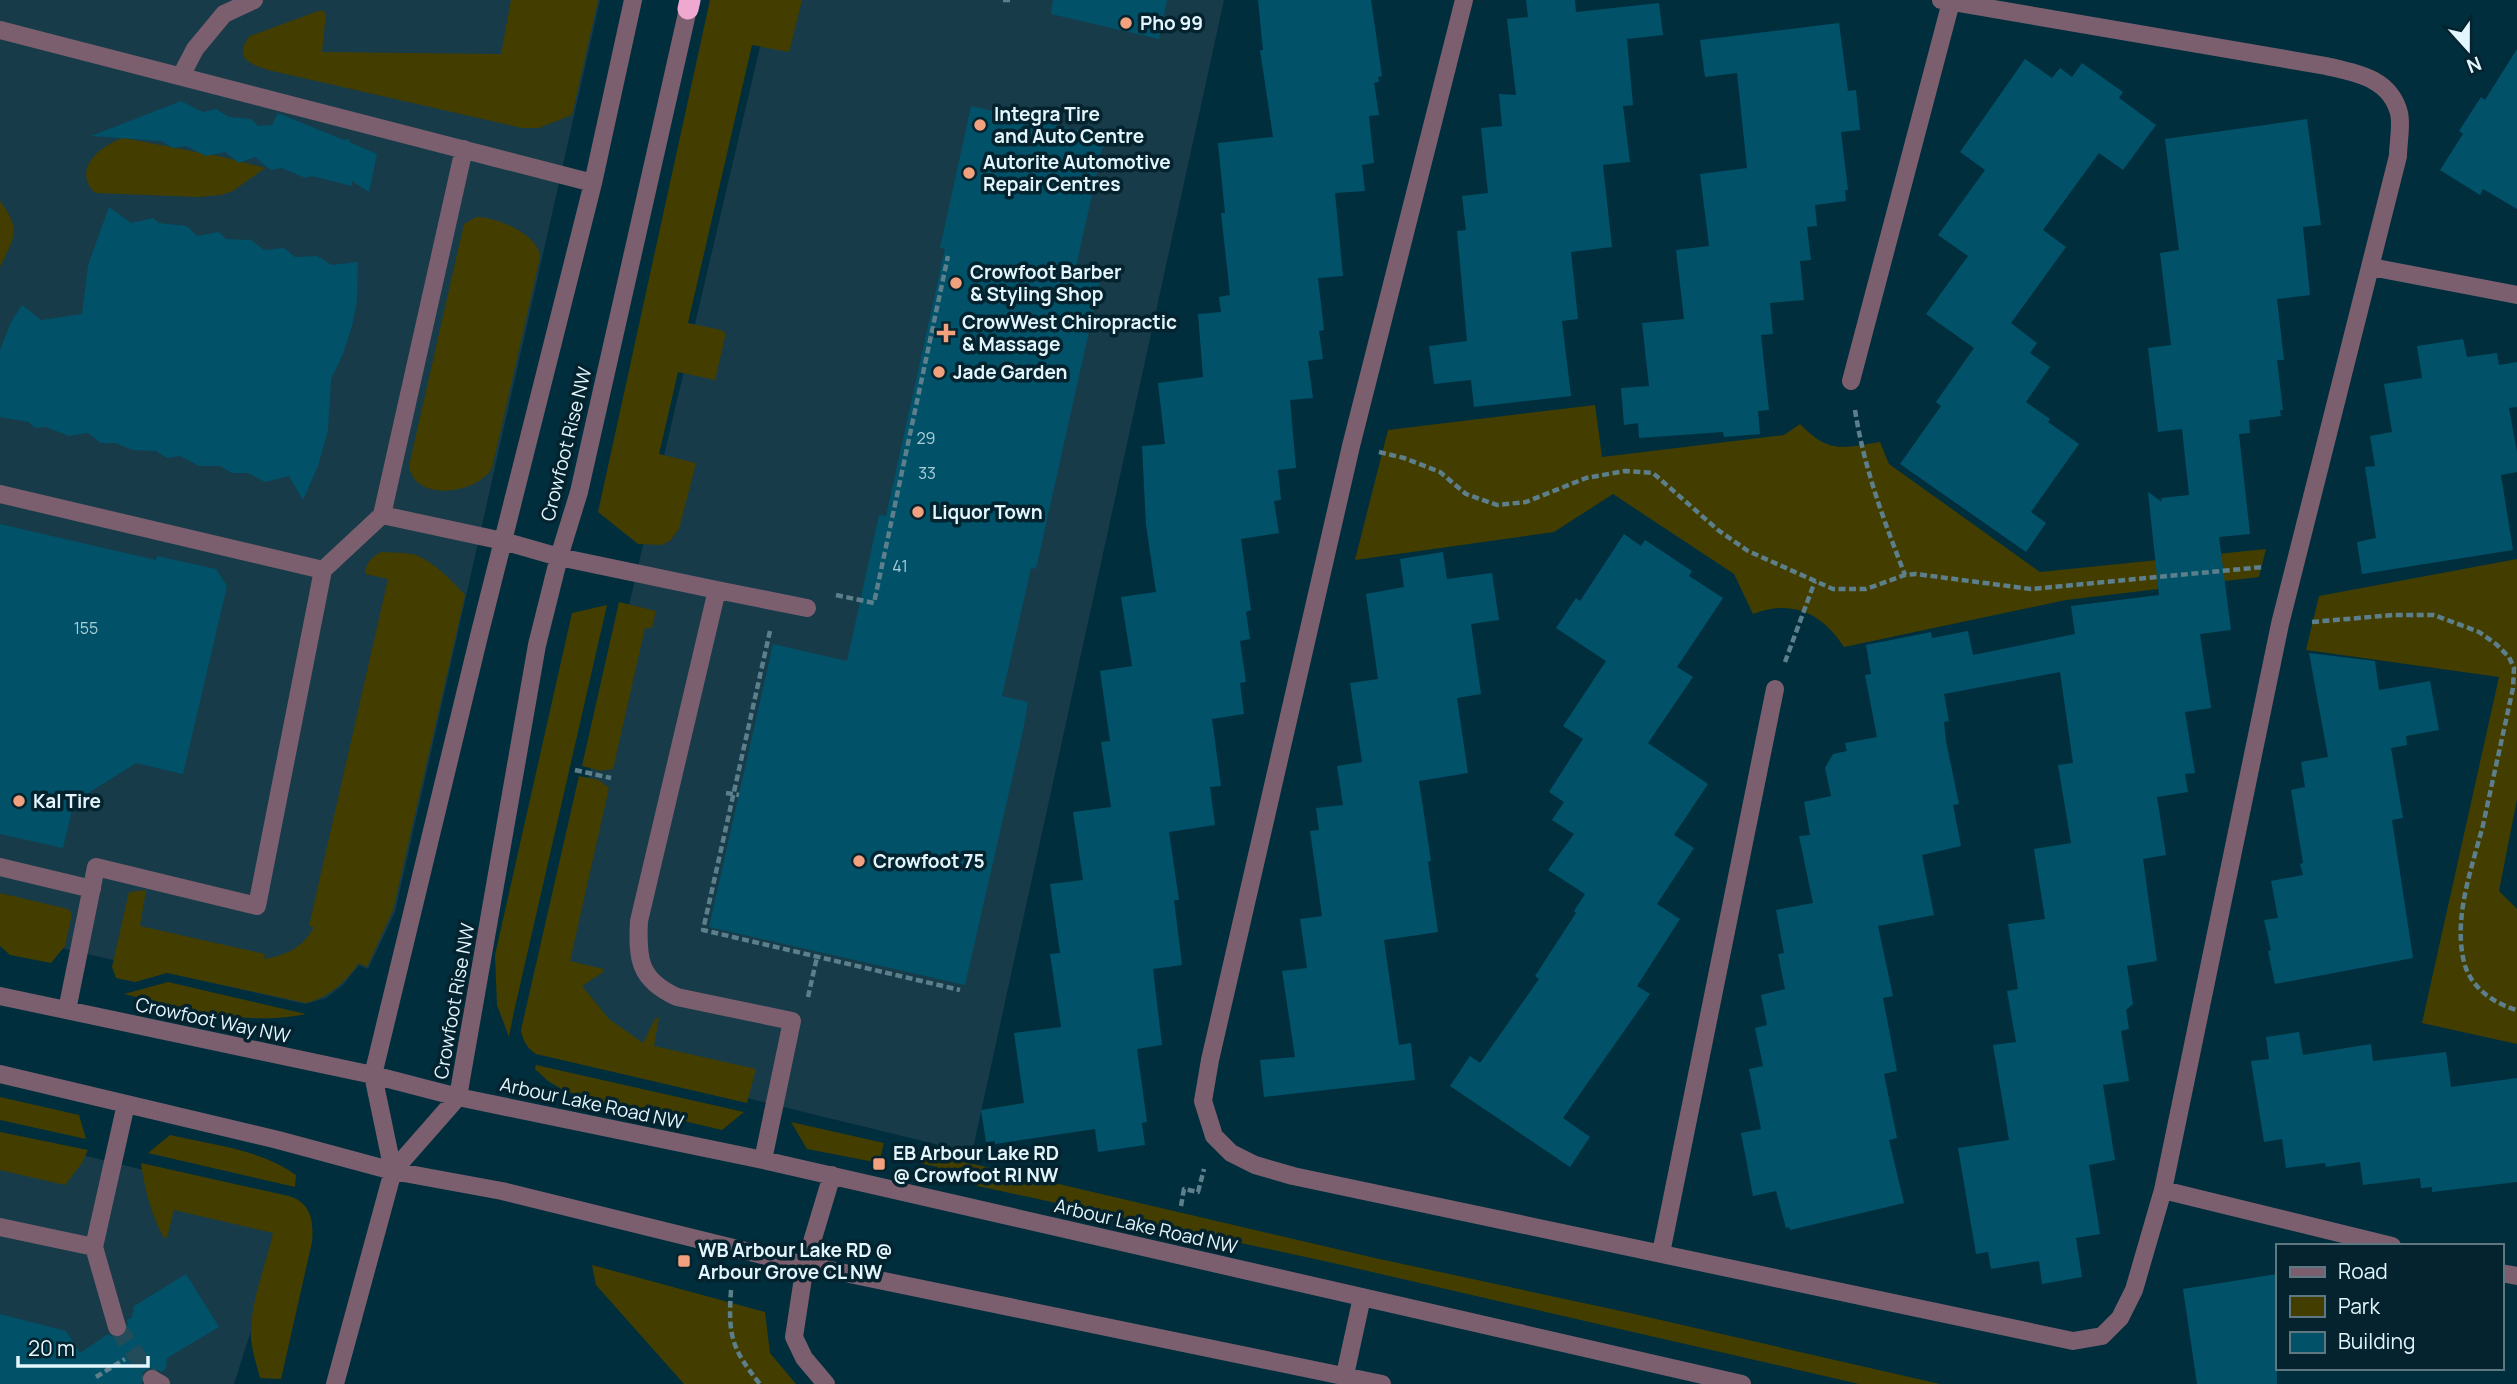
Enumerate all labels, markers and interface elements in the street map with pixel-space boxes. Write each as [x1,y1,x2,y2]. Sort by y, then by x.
place label: Pho 99 [1140,10,1203,36]
north arrow [2433,14,2503,84]
marker: Pho 99 [1118,15,1134,31]
text: N [2463,50,2485,79]
place label: Integra Tire and Auto Centre [994,101,1144,149]
marker: Integra Tire and Auto Centre [972,117,988,133]
place label: Autorite Automotive Repair Centres [983,149,1171,197]
marker: Autorite Automotive Repair Centres [961,165,977,181]
place label: Crowfoot Barber & Styling Shop [970,259,1122,307]
marker: Crowfoot Barber & Styling Shop [948,275,964,291]
place label: CrowWest Chiropractic & Massage [962,309,1177,357]
marker: CrowWest Chiropractic & Massage [936,323,956,343]
place label: Jade Garden [953,359,1067,385]
street label: Crowfoot Rise NW [534,364,598,524]
marker: Jade Garden [931,364,947,380]
house number: 29 [916,427,936,449]
house number: 33 [918,462,936,484]
place label: Liquor Town [932,499,1043,525]
marker: Liquor Town [910,504,926,520]
house number: 41 [892,555,908,577]
house number: 155 [74,617,98,639]
place label: Kal Tire [33,788,101,814]
marker: Kal Tire [11,793,27,809]
place label: Crowfoot 75 [873,848,985,874]
marker: Crowfoot 75 [851,853,867,869]
street label: Crowfoot Rise NW [427,921,481,1081]
street label: Crowfoot Way NW [133,991,293,1049]
street label: Arbour Lake Road NW [498,1071,687,1135]
place label: EB Arbour Lake RD @ Crowfoot RI NW [893,1140,1059,1188]
marker: EB Arbour Lake RD @ Crowfoot RI NW [871,1156,887,1172]
street label: Arbour Lake Road NW [1052,1192,1240,1260]
place label: WB Arbour Lake RD @ Arbour Grove CL NW [698,1237,893,1285]
legend [2276,1244,2503,1370]
marker: WB Arbour Lake RD @ Arbour Grove CL NW [676,1253,692,1269]
text: Road [2338,1257,2388,1285]
text: Park [2338,1292,2380,1320]
scale bar [18,1324,147,1368]
text: Building [2338,1327,2415,1355]
text: 20 m [28,1334,75,1362]

